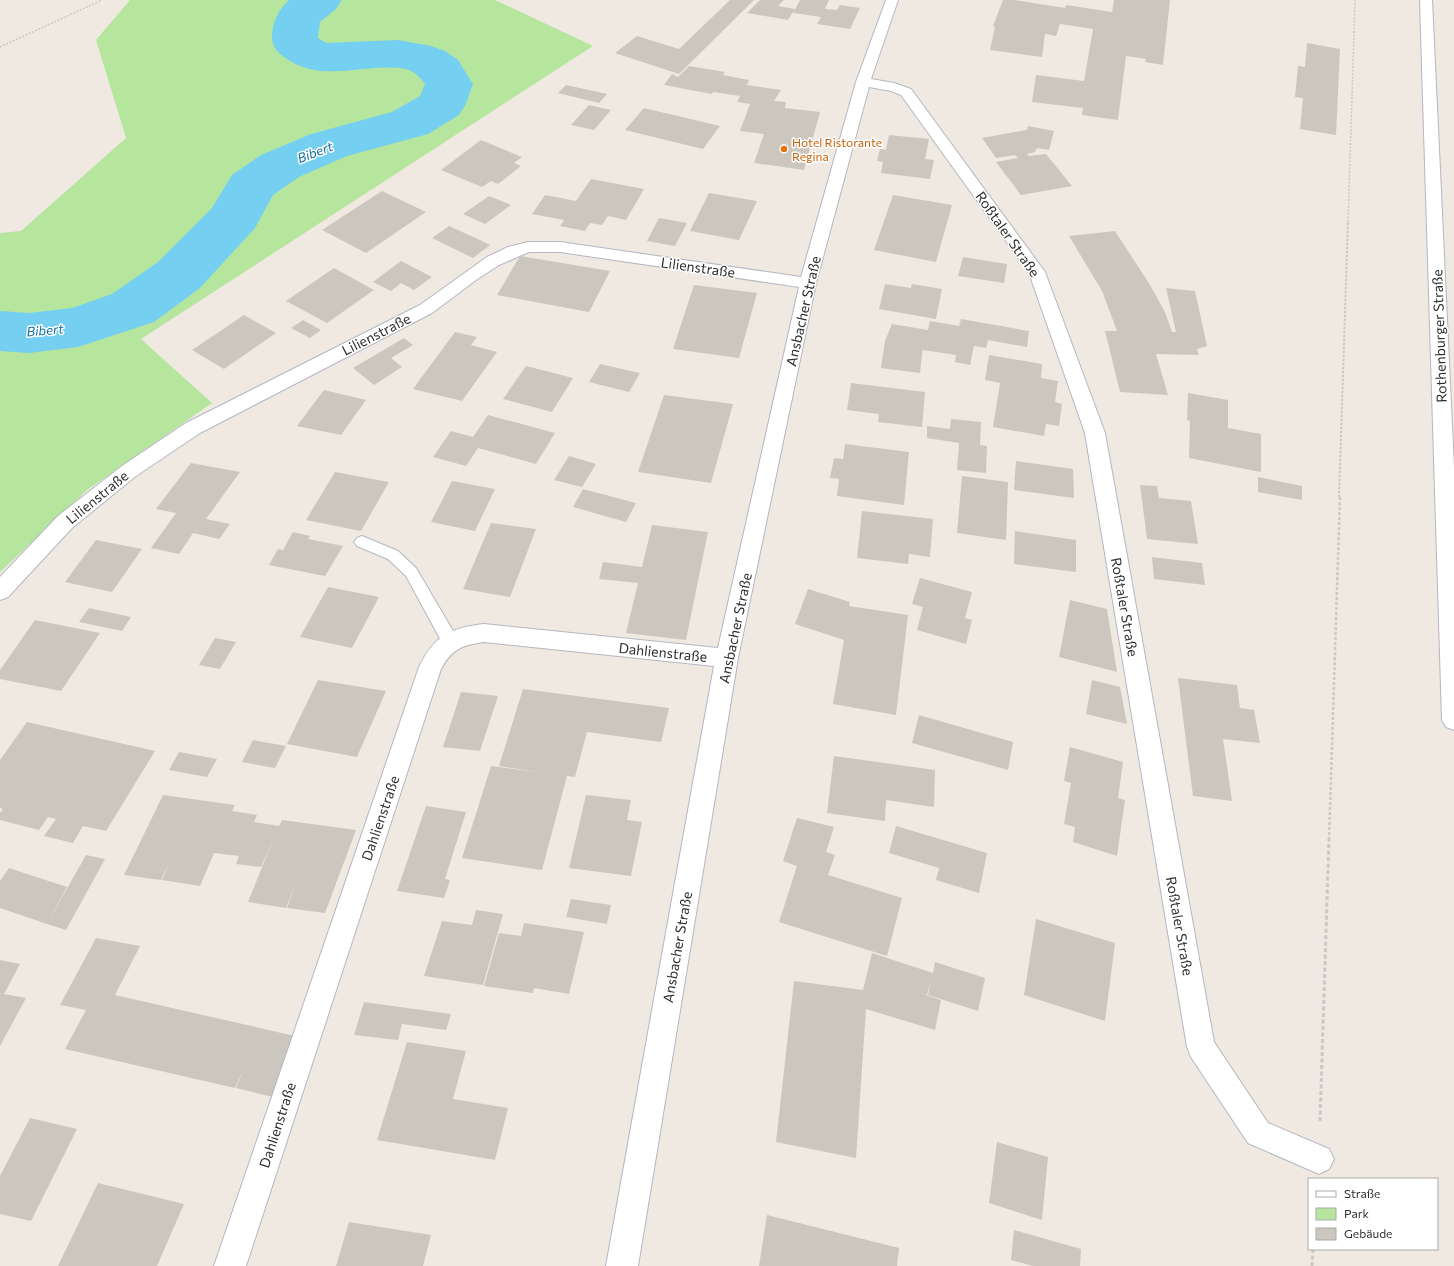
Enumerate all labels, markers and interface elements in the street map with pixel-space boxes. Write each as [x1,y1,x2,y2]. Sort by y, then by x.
place label: Hotel Ristorante Regina [792,135,882,163]
water label: Bibert [295,138,336,166]
marker: Hotel Ristorante Regina [779,144,789,154]
street label: Roßtaler Straße [972,188,1044,280]
street label: Lilienstraße [660,253,736,281]
street label: Ansbacher Straße [782,254,824,368]
street label: Rothenburger Straße [1428,269,1450,403]
street label: Lilienstraße [339,309,413,359]
water label: Bibert [26,320,65,340]
street label: Lilienstraße [63,467,131,527]
street label: Roßtaler Straße [1108,556,1142,658]
street label: Ansbacher Straße [715,571,755,685]
street label: Dahlienstraße [618,639,708,665]
street label: Dahlienstraße [357,773,403,863]
street label: Roßtaler Straße [1163,875,1197,977]
street label: Ansbacher Straße [659,890,695,1004]
street label: Dahlienstraße [255,1080,299,1170]
legend [1308,1178,1438,1250]
text: Straße [1344,1186,1380,1200]
text: Park [1344,1206,1370,1220]
text: Gebäude [1344,1226,1392,1240]

